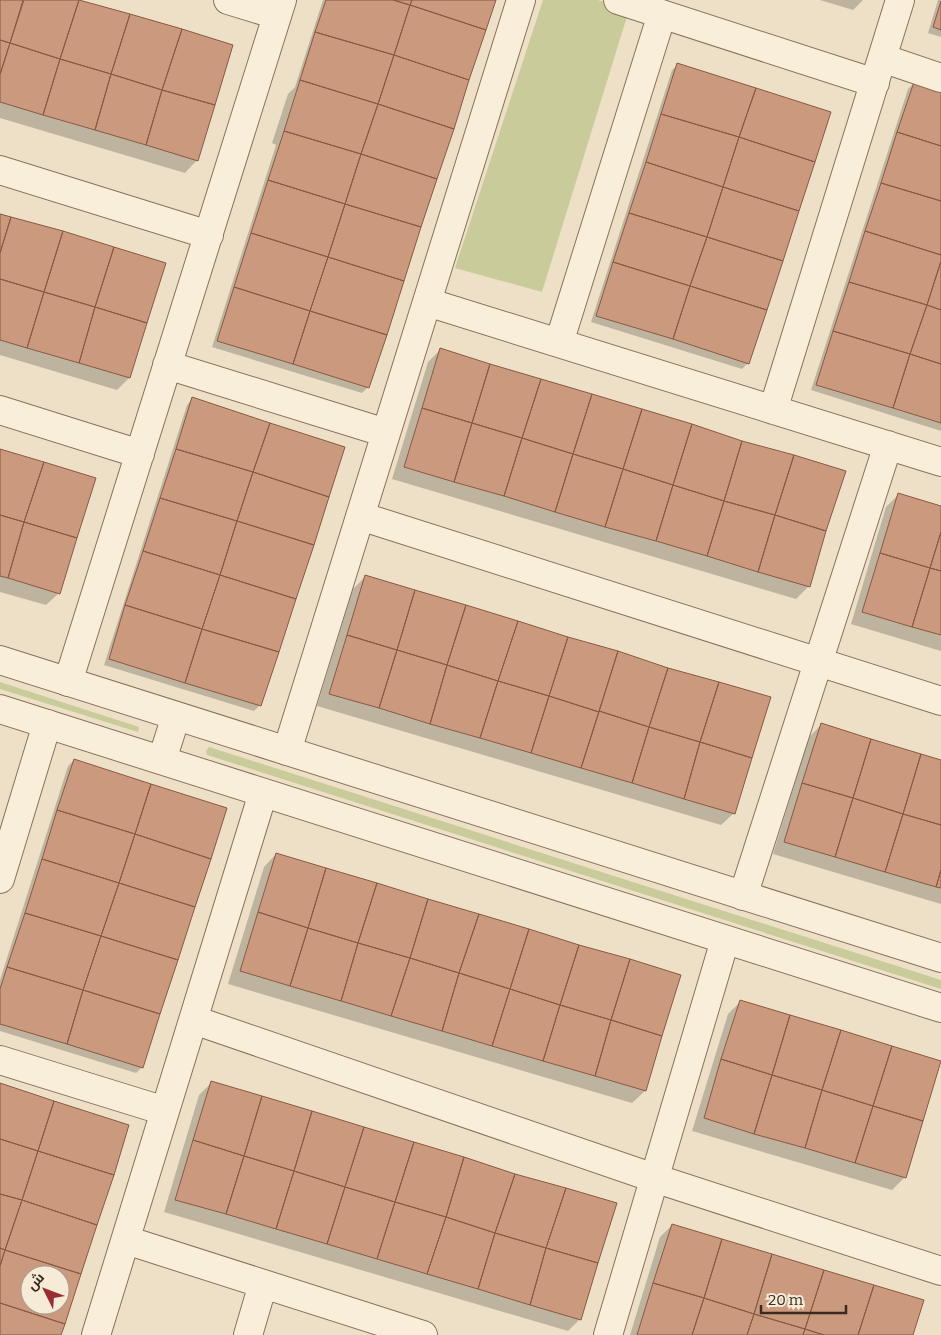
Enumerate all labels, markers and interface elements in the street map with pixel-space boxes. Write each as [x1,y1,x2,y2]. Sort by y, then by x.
north arrow [20,1265,70,1315]
text: ش [23,1269,48,1294]
scale bar [761,1282,846,1314]
text: 20 m [768,1291,804,1309]

